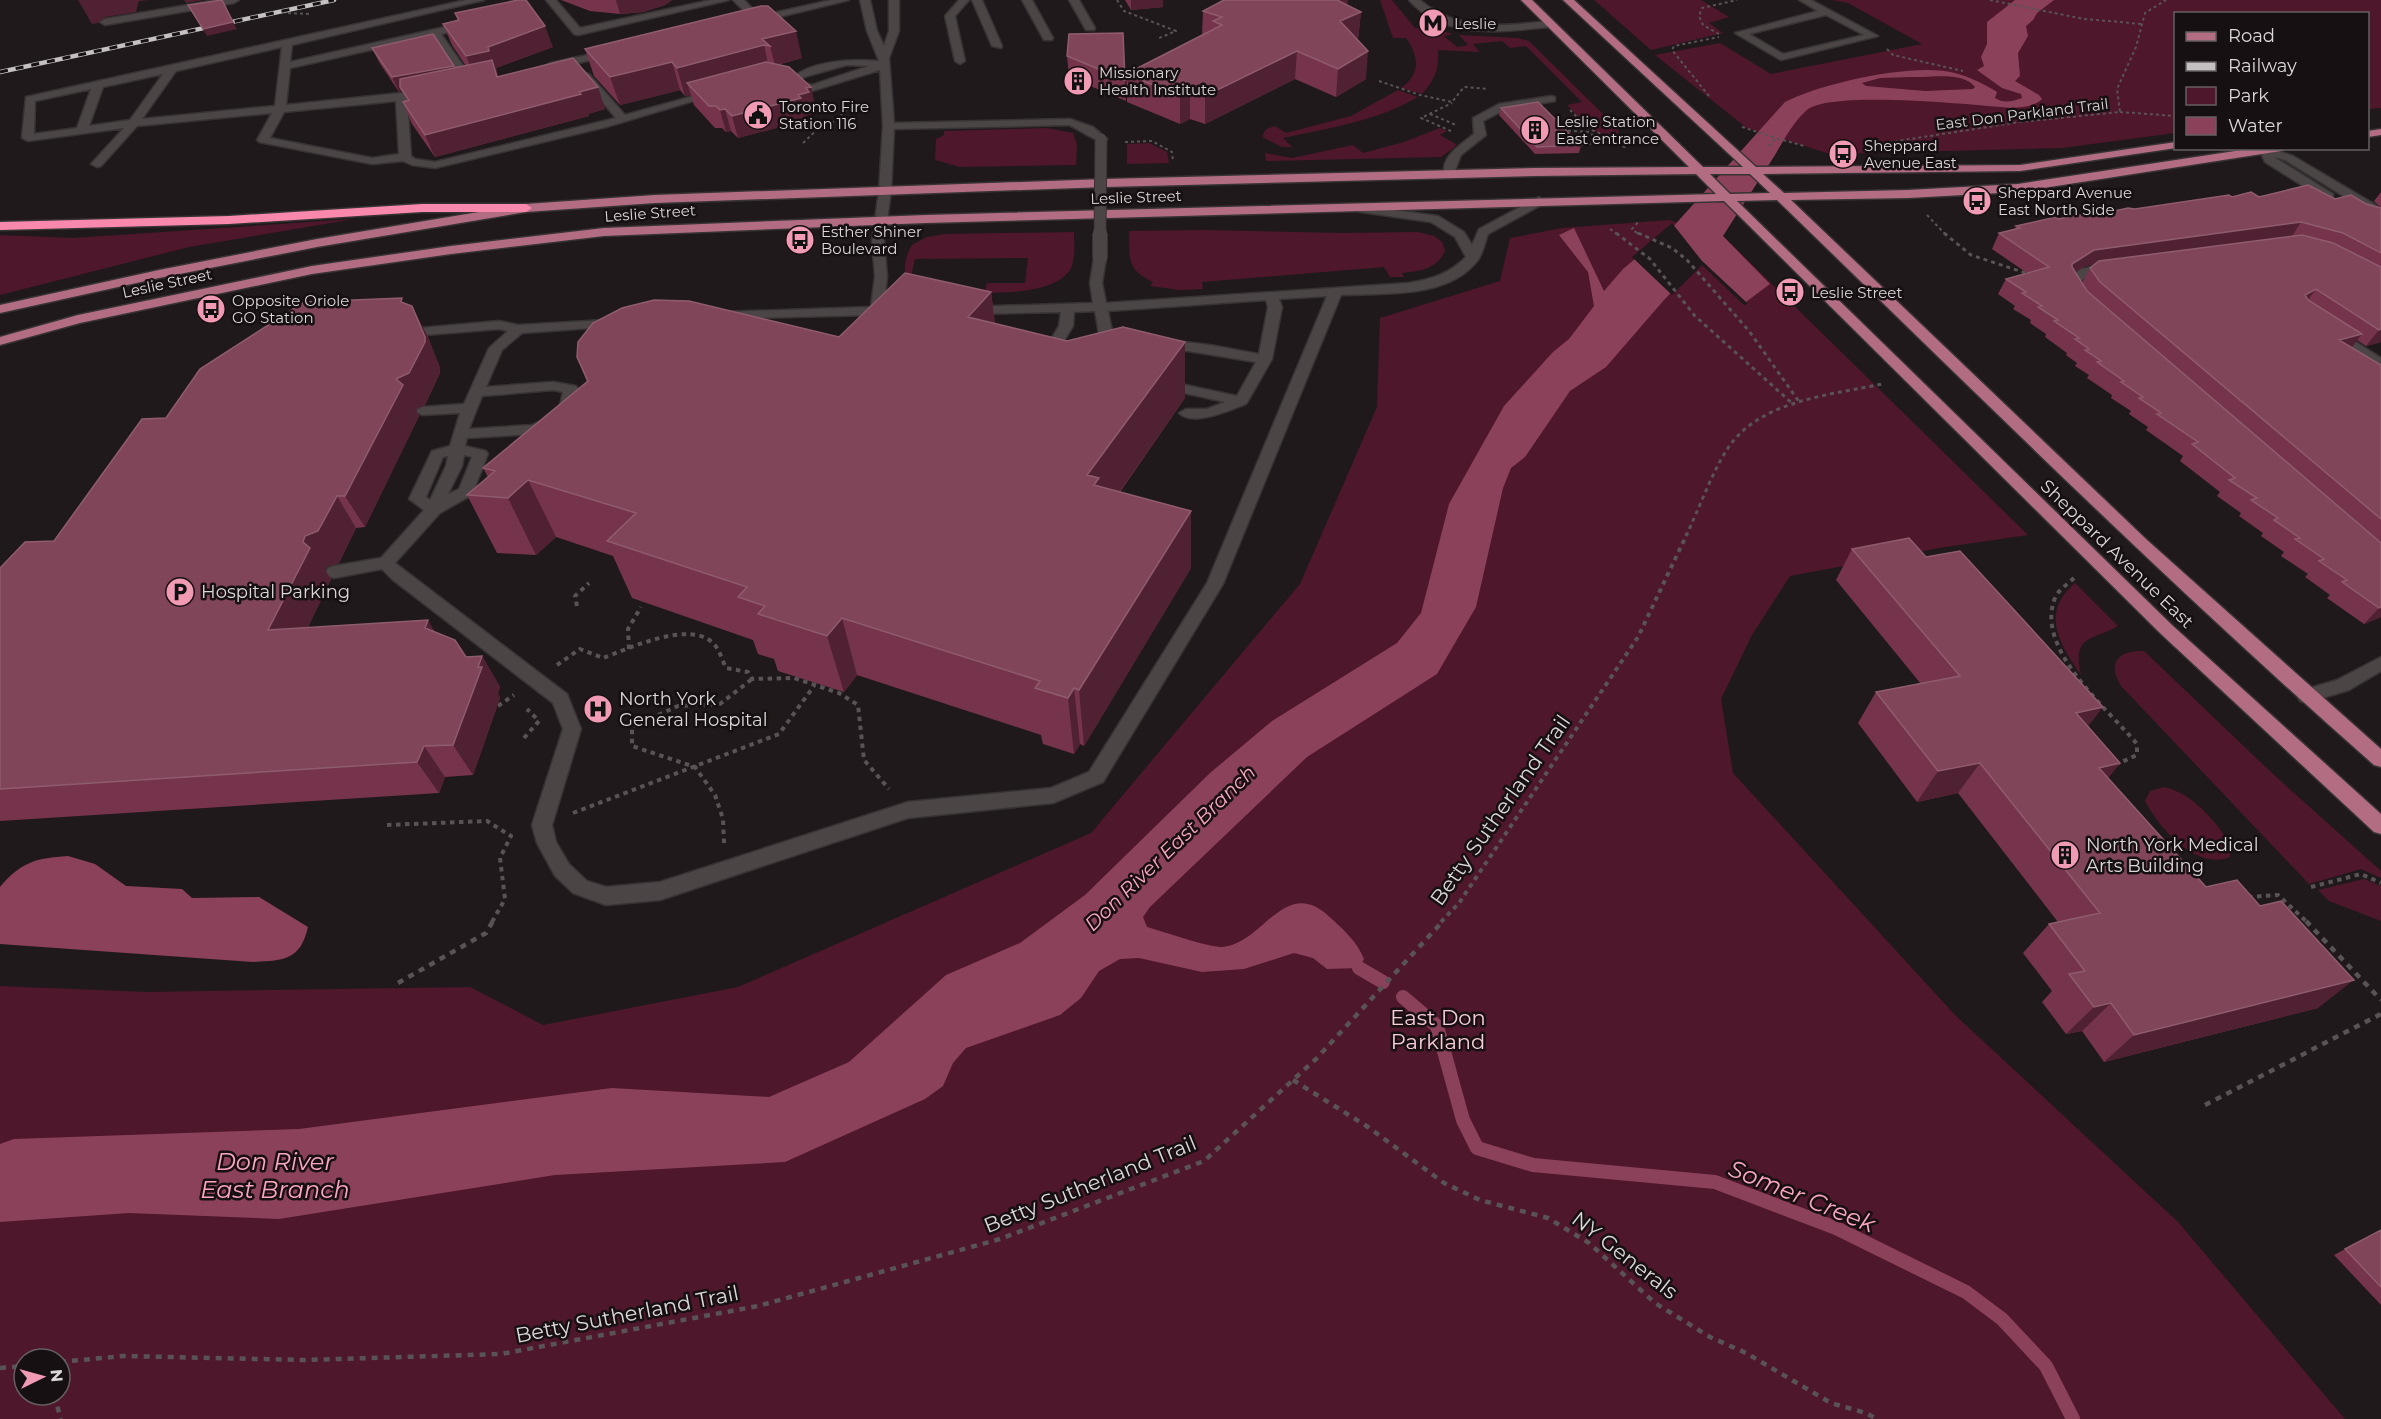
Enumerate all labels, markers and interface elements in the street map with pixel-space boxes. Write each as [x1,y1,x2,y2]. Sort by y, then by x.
metro station icon: Leslie [1417,7,1449,39]
legend [2174,12,2369,150]
place label: Leslie [1454,14,1496,33]
text: Road [2228,25,2275,47]
text: Railway [2228,55,2297,77]
place label: Missionary Health Institute [1099,63,1216,99]
building icon: Missionary Health Institute [1062,65,1094,97]
text: Park [2228,85,2269,107]
street label: East Don Parkland Trail [1934,94,2110,134]
place label: Toronto Fire Station 116 [779,97,869,133]
public building icon: Toronto Fire Station 116 [742,99,774,131]
place label: Leslie Station East entrance [1556,112,1659,148]
building icon: Leslie Station East entrance [1519,114,1551,146]
text: Water [2228,115,2283,137]
place label: Sheppard Avenue East [1864,136,1957,172]
bus stop icon: Sheppard Avenue East [1827,138,1859,170]
place label: Sheppard Avenue East North Side [1998,183,2132,219]
bus stop icon: Sheppard Avenue East North Side [1961,185,1993,217]
street label: Leslie Street [1090,186,1182,208]
street label: Leslie Street [604,200,696,226]
place label: Esther Shiner Boulevard [821,222,922,258]
bus stop icon: Esther Shiner Boulevard [784,224,816,256]
street label: Leslie Street [120,264,214,302]
bus stop icon: Leslie Street [1774,276,1806,308]
place label: Leslie Street [1811,283,1903,302]
place label: Opposite Oriole GO Station [232,291,349,327]
bus stop icon: Opposite Oriole GO Station [195,293,227,325]
street label: Sheppard Avenue East [2036,475,2198,633]
parking icon: Hospital Parking [164,576,196,608]
place label: Hospital Parking [201,581,350,603]
place label: North York General Hospital [619,688,768,731]
hospital icon: North York General Hospital [582,693,614,725]
street label: Betty Sutherland Trail [1425,710,1575,910]
water label: Don River East Branch [1080,760,1260,936]
place label: North York Medical Arts Building [2086,834,2259,877]
building icon: North York Medical Arts Building [2049,839,2081,871]
park label: East Don Parkland [1390,1005,1486,1054]
street label: Betty Sutherland Trail [980,1130,1200,1238]
water label: Don River East Branch [200,1147,350,1204]
water label: Somer Creek [1724,1153,1881,1239]
street label: NY Generals [1567,1206,1683,1304]
street label: Betty Sutherland Trail [513,1280,741,1348]
north arrow [12,1347,72,1407]
text: N [46,1368,66,1383]

